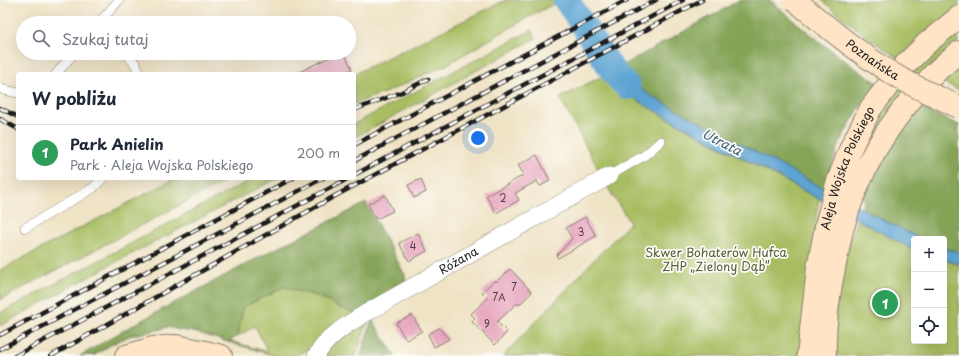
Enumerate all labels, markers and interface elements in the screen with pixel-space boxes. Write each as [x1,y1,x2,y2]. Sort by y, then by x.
search box [16,16,356,60]
icon: search [30,27,52,49]
text: Szukaj tutaj [62,27,149,50]
street label: Poznańska [842,34,904,84]
text: W pobliżu [32,85,117,111]
street label: Aleja Wojska Polskiego [815,103,879,232]
water label: Utrata [699,124,746,160]
your location [468,128,488,148]
text: Park Anielin [70,132,164,155]
text: 1 [42,143,48,162]
text: 200 m [297,143,340,162]
text: Park · Aleja Wojska Polskiego [70,155,253,174]
house number: 2 [499,190,507,205]
house number: 3 [578,224,584,239]
map controls [911,236,947,344]
button: + [911,236,947,272]
house number: 4 [410,238,417,253]
street label: Różana [435,241,481,278]
park label: Skwer Bohaterów Hufca ZHP „Zielony Dąb” [645,243,788,275]
button: − [911,272,947,308]
house number: 7 [511,279,517,294]
pin: 1 [872,288,898,318]
house number: 7A [493,289,505,304]
button: locate [911,308,947,344]
house number: 9 [484,316,490,331]

